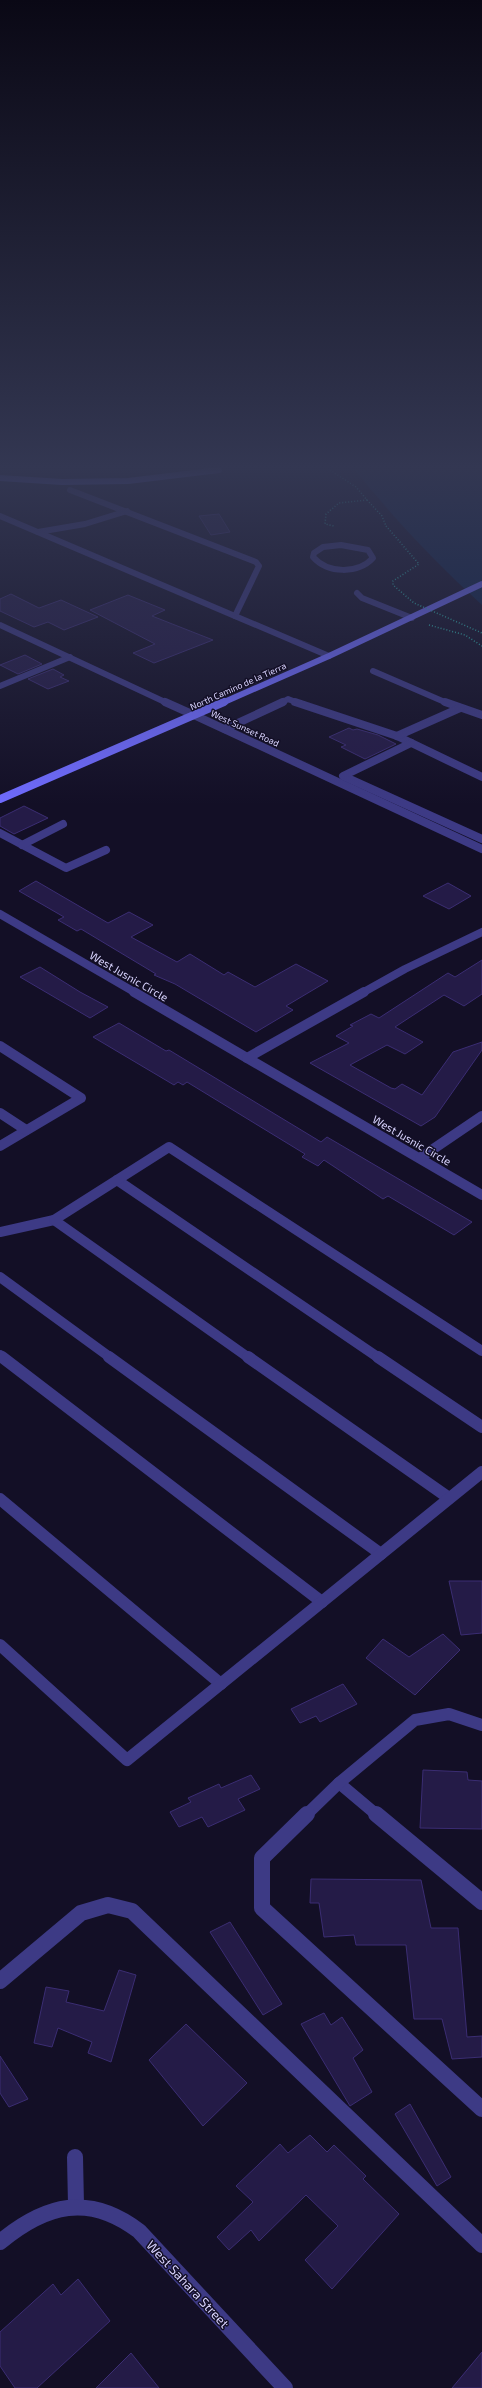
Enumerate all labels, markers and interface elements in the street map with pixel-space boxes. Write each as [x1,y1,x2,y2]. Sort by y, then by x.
street label: North Camino de la Tierra [188,660,288,712]
street label: West Sunset Road [209,707,281,749]
street label: West Jusnic Circle [87,948,171,1004]
street label: West Jusnic Circle [370,1112,454,1168]
street label: West Sahara Street [143,2237,233,2331]

